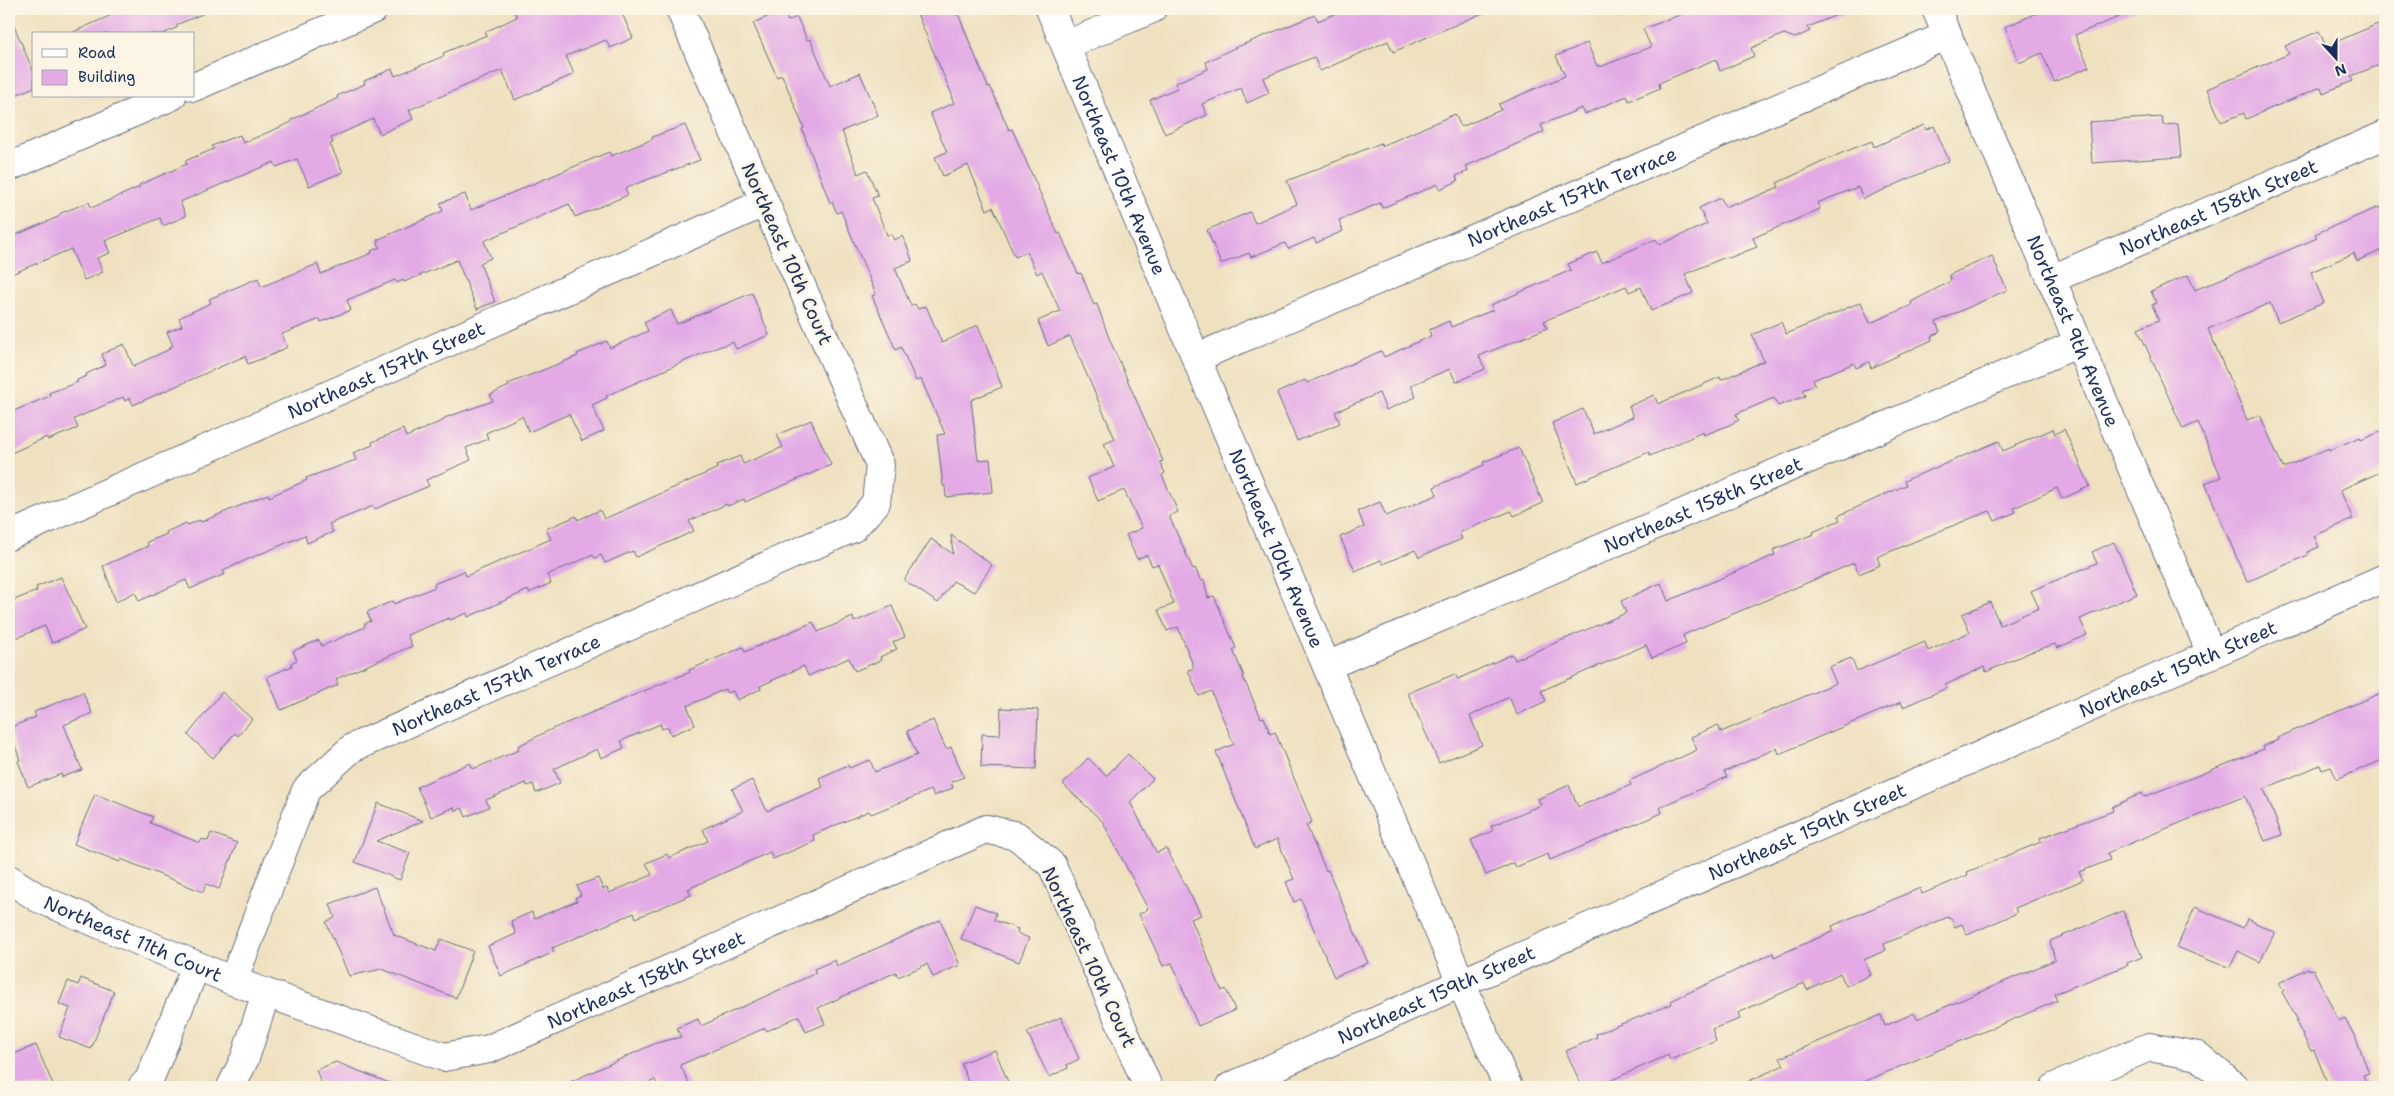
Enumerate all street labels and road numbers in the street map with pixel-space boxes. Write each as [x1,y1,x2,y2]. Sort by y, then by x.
street label: Northeast 10th Avenue [1067,72,1172,279]
street label: Northeast 157th Terrace [1463,141,1680,253]
street label: Northeast 158th Street [2115,153,2321,261]
street label: Northeast 10th Court [735,159,839,349]
street label: Northeast 9th Avenue [2021,231,2125,431]
street label: Northeast 157th Street [283,315,489,424]
street label: Northeast 10th Avenue [1223,445,1330,652]
street label: Northeast 158th Street [1600,451,1806,558]
street label: Northeast 159th Street [2075,614,2281,723]
street label: Northeast 157th Terrace [388,628,604,742]
street label: Northeast 159th Street [1704,777,1910,886]
street label: Northeast 10th Court [1036,862,1142,1052]
street label: Northeast 11th Court [40,889,226,987]
street label: Northeast 158th Street [543,925,749,1034]
street label: Northeast 159th Street [1334,940,1539,1049]

